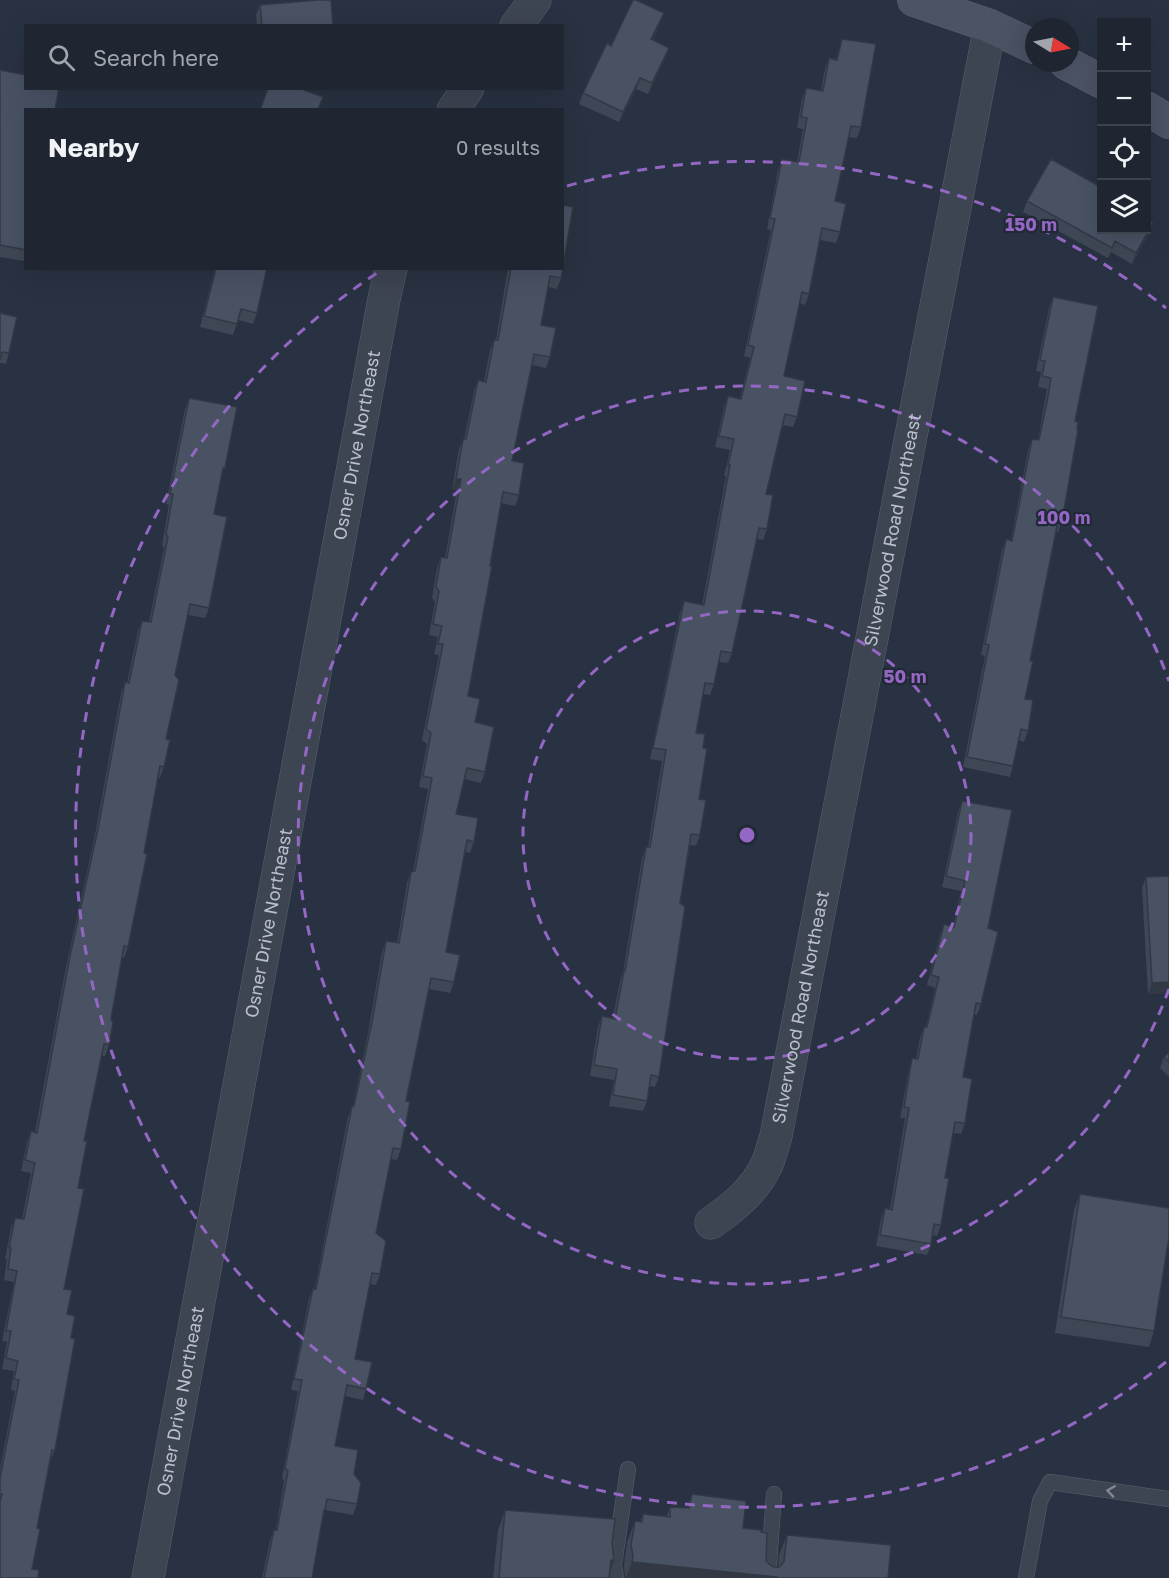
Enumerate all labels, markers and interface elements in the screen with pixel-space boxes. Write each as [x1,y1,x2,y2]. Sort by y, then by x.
north arrow [1025,18,1079,72]
map controls [1097,18,1151,234]
button: + [1097,18,1151,72]
search box [24,24,564,90]
icon: search [45,41,78,74]
text: Search here [93,44,219,71]
button: − [1097,72,1151,126]
button: locate [1097,126,1151,180]
text: Nearby [48,132,139,163]
text: 0 results [456,135,540,159]
button: layers [1097,180,1151,234]
text: 150 m [1005,213,1057,235]
street label: Osner Drive Northeast [328,348,384,542]
street label: Silverwood Road Northeast [859,411,925,648]
text: 100 m [1038,506,1090,528]
text: 50 m [884,665,926,687]
centre of rings [737,825,757,845]
street label: Osner Drive Northeast [240,826,296,1020]
street label: Silverwood Road Northeast [767,888,833,1125]
street label: Osner Drive Northeast [151,1304,208,1498]
one-way arrow [1106,1486,1116,1498]

